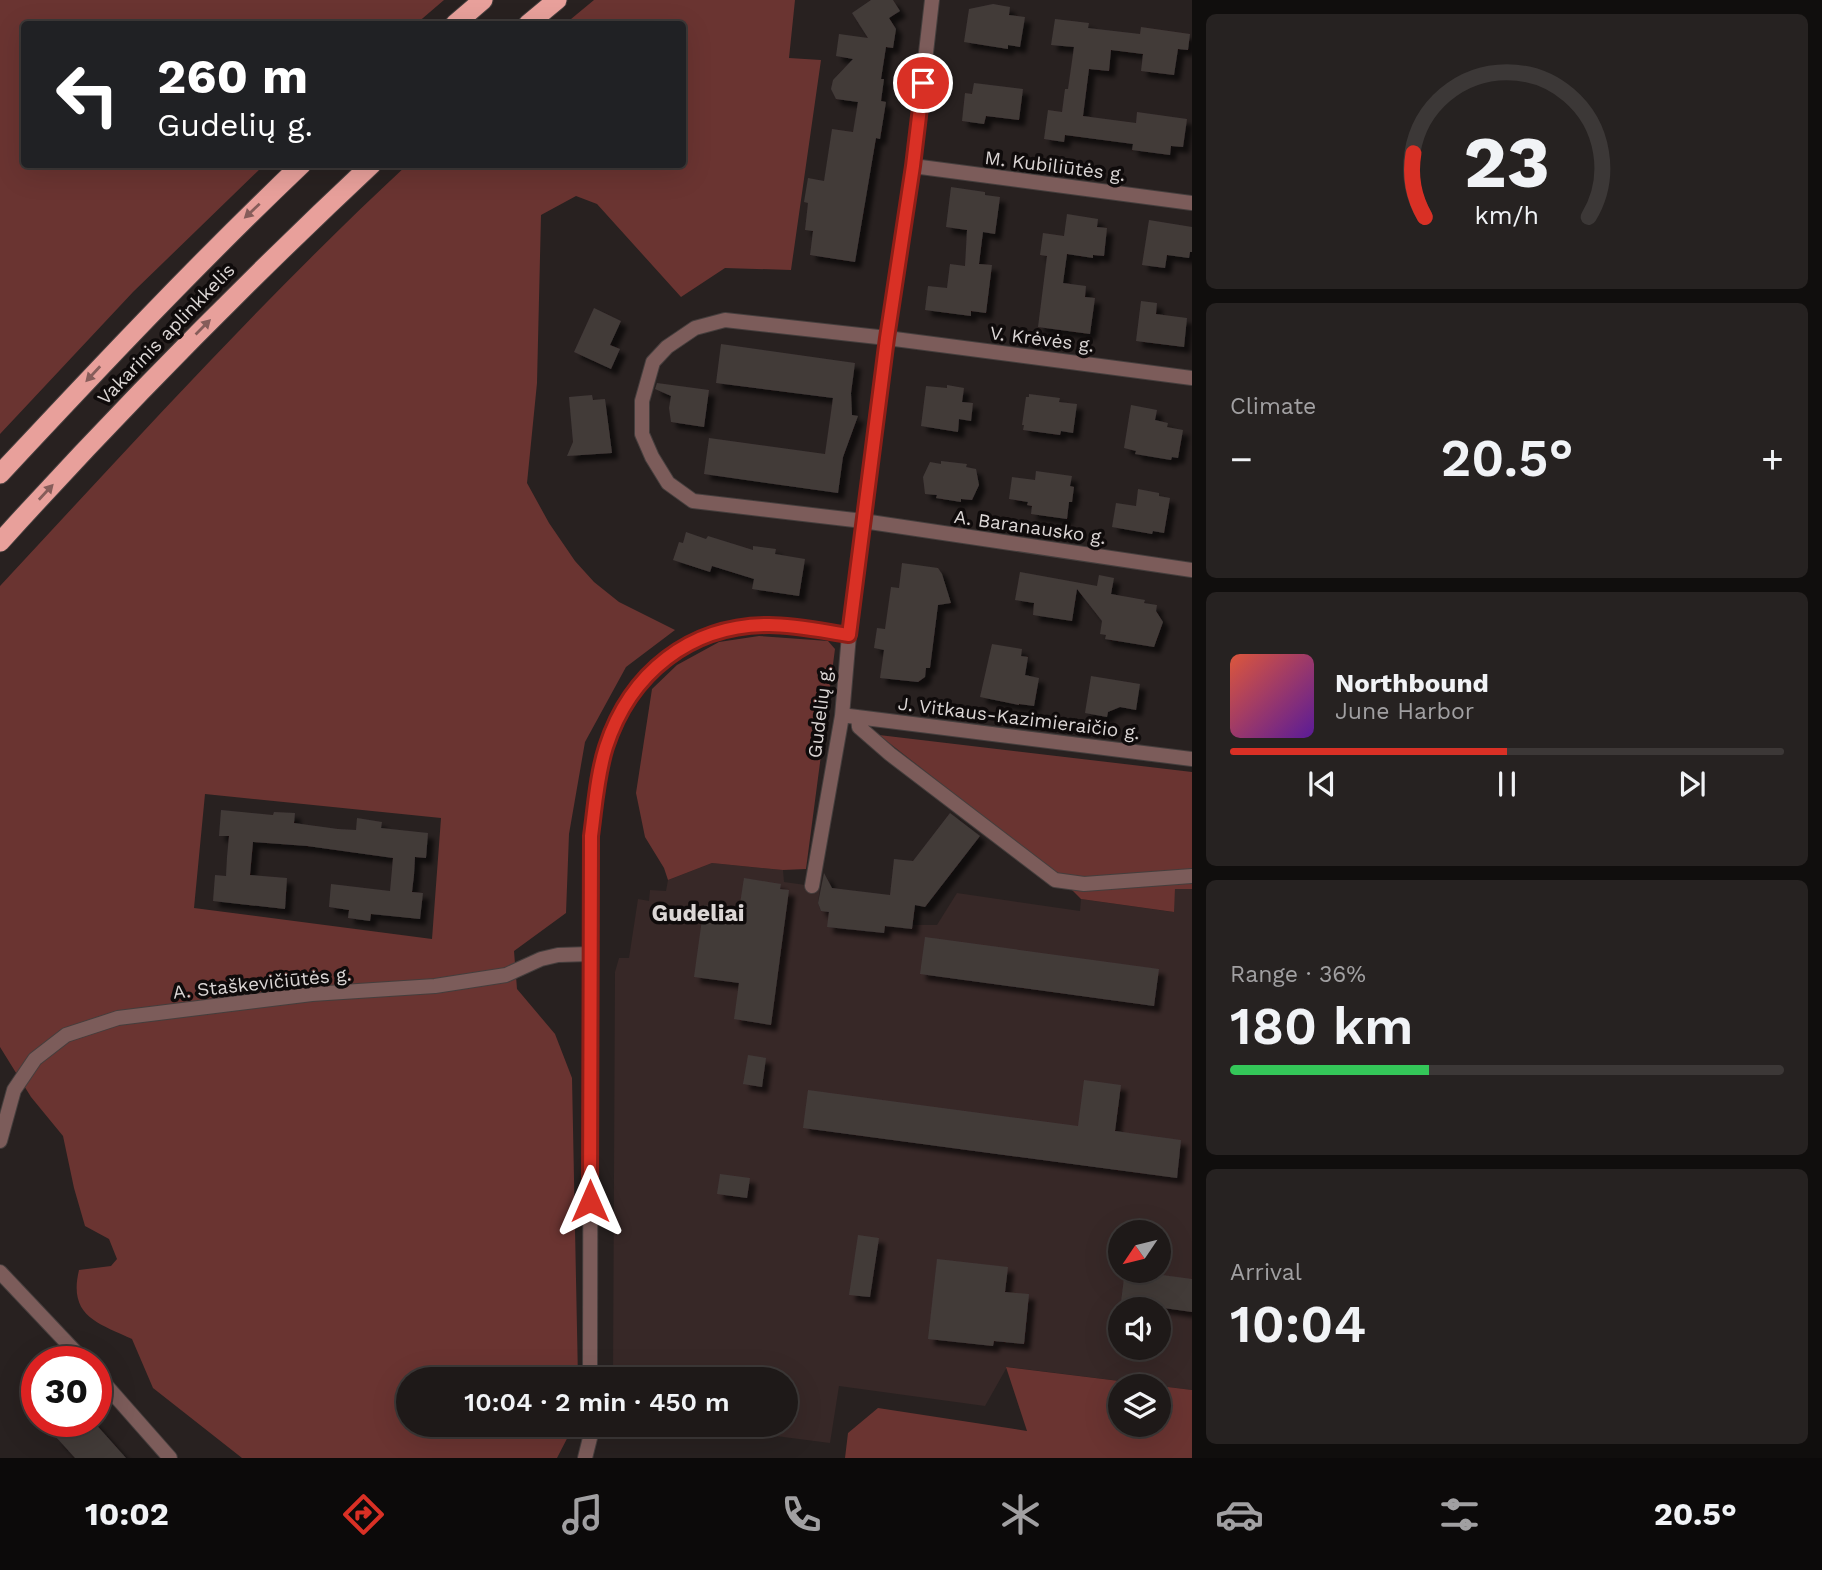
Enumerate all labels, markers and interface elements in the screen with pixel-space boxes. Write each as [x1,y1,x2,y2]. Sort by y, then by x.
text: 260 m [157,47,308,105]
icon: left [42,49,133,140]
pin [893,53,953,113]
icon: arrive [904,64,942,102]
text: Gudelių g. [157,106,313,144]
text: 23 [1464,120,1550,206]
street label: M. Kubiliūtės g. [983,146,1127,186]
text: km/h [1475,201,1539,230]
one-way arrow [244,203,261,219]
street label: Vakarinis aplinkkelis [93,258,239,410]
one-way arrow [195,319,212,336]
street label: V. Krėvės g. [989,321,1095,357]
one-way arrow [86,365,102,382]
text: Climate [1230,393,1316,420]
text: 20.5° [1441,428,1573,489]
text: − [1230,437,1253,481]
text: + [1761,437,1784,481]
one-way arrow [38,484,54,501]
street label: A. Baranausko g. [952,505,1108,549]
street label: Gudelių g. [803,665,837,759]
text: Northbound [1335,668,1489,698]
street label: J. Vitkaus-Kazimieraičio g. [897,692,1141,744]
text: June Harbor [1335,698,1474,725]
icon: previous [1303,765,1341,803]
icon: pause [1488,765,1526,803]
icon: next [1673,765,1711,803]
district label: Gudeliai [652,900,744,927]
text: Range · 36% [1230,961,1366,988]
street label: A. Staškevičiūtės g. [172,962,352,1004]
text: 180 km [1230,996,1413,1057]
position arrow [553,1164,627,1238]
north arrow [1108,1220,1171,1283]
map controls [1108,1220,1171,1437]
text: Arrival [1230,1259,1302,1286]
text: 10:04 [1230,1294,1366,1355]
button: sound [1108,1297,1171,1360]
speed limit sign: 30 [21,1346,112,1437]
button: layers [1108,1374,1171,1437]
text: 10:04 · 2 min · 450 m [464,1387,730,1417]
icon: directions [339,1490,388,1539]
icon: music [558,1490,607,1539]
icon: phone [777,1490,826,1539]
icon: climate [996,1490,1045,1539]
icon: car [1215,1490,1264,1539]
icon: filters [1435,1490,1484,1539]
text: 10:02 [85,1495,169,1533]
text: 20.5° [1654,1495,1737,1533]

